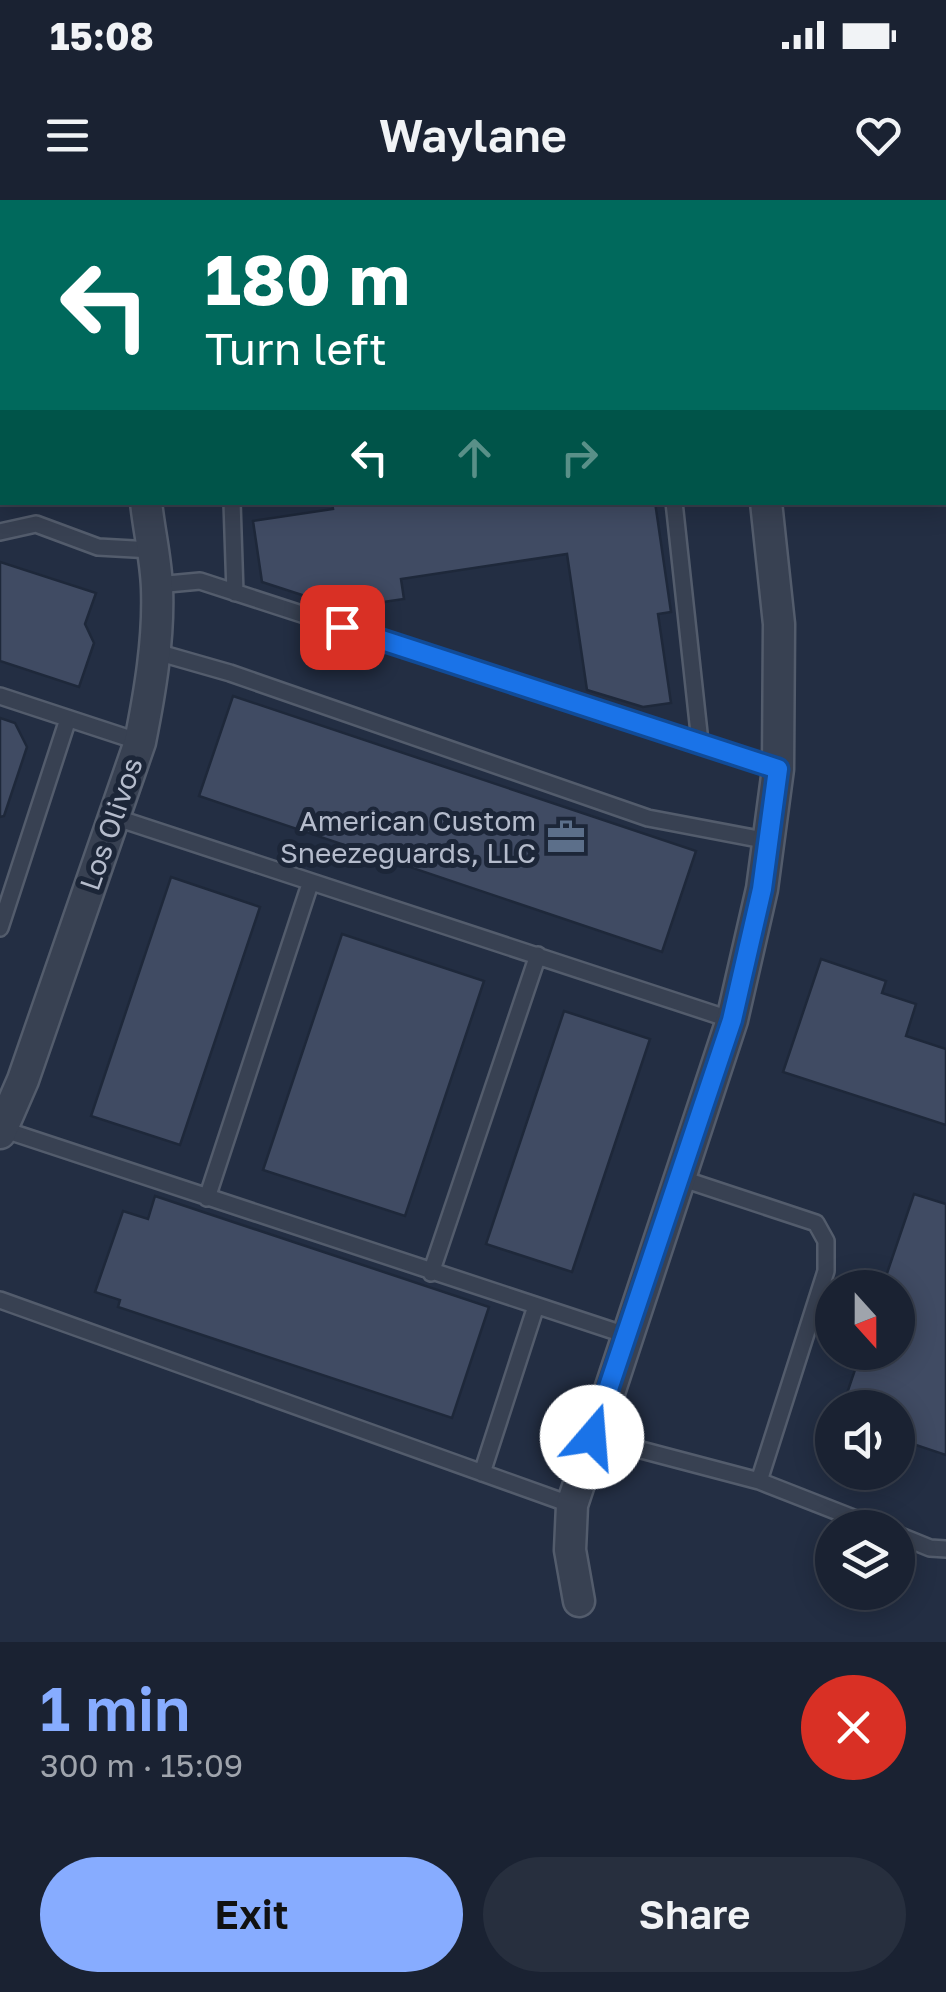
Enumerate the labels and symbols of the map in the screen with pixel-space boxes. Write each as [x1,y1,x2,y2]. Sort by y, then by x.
pin [300,585,385,670]
street label: Los Olivos [72,753,149,895]
place label: American Custom Sneezeguards, LLC [280,804,536,869]
office icon: American Custom Sneezeguards, LLC [545,816,587,858]
north arrow [815,1270,915,1370]
position arrow [540,1385,644,1489]

